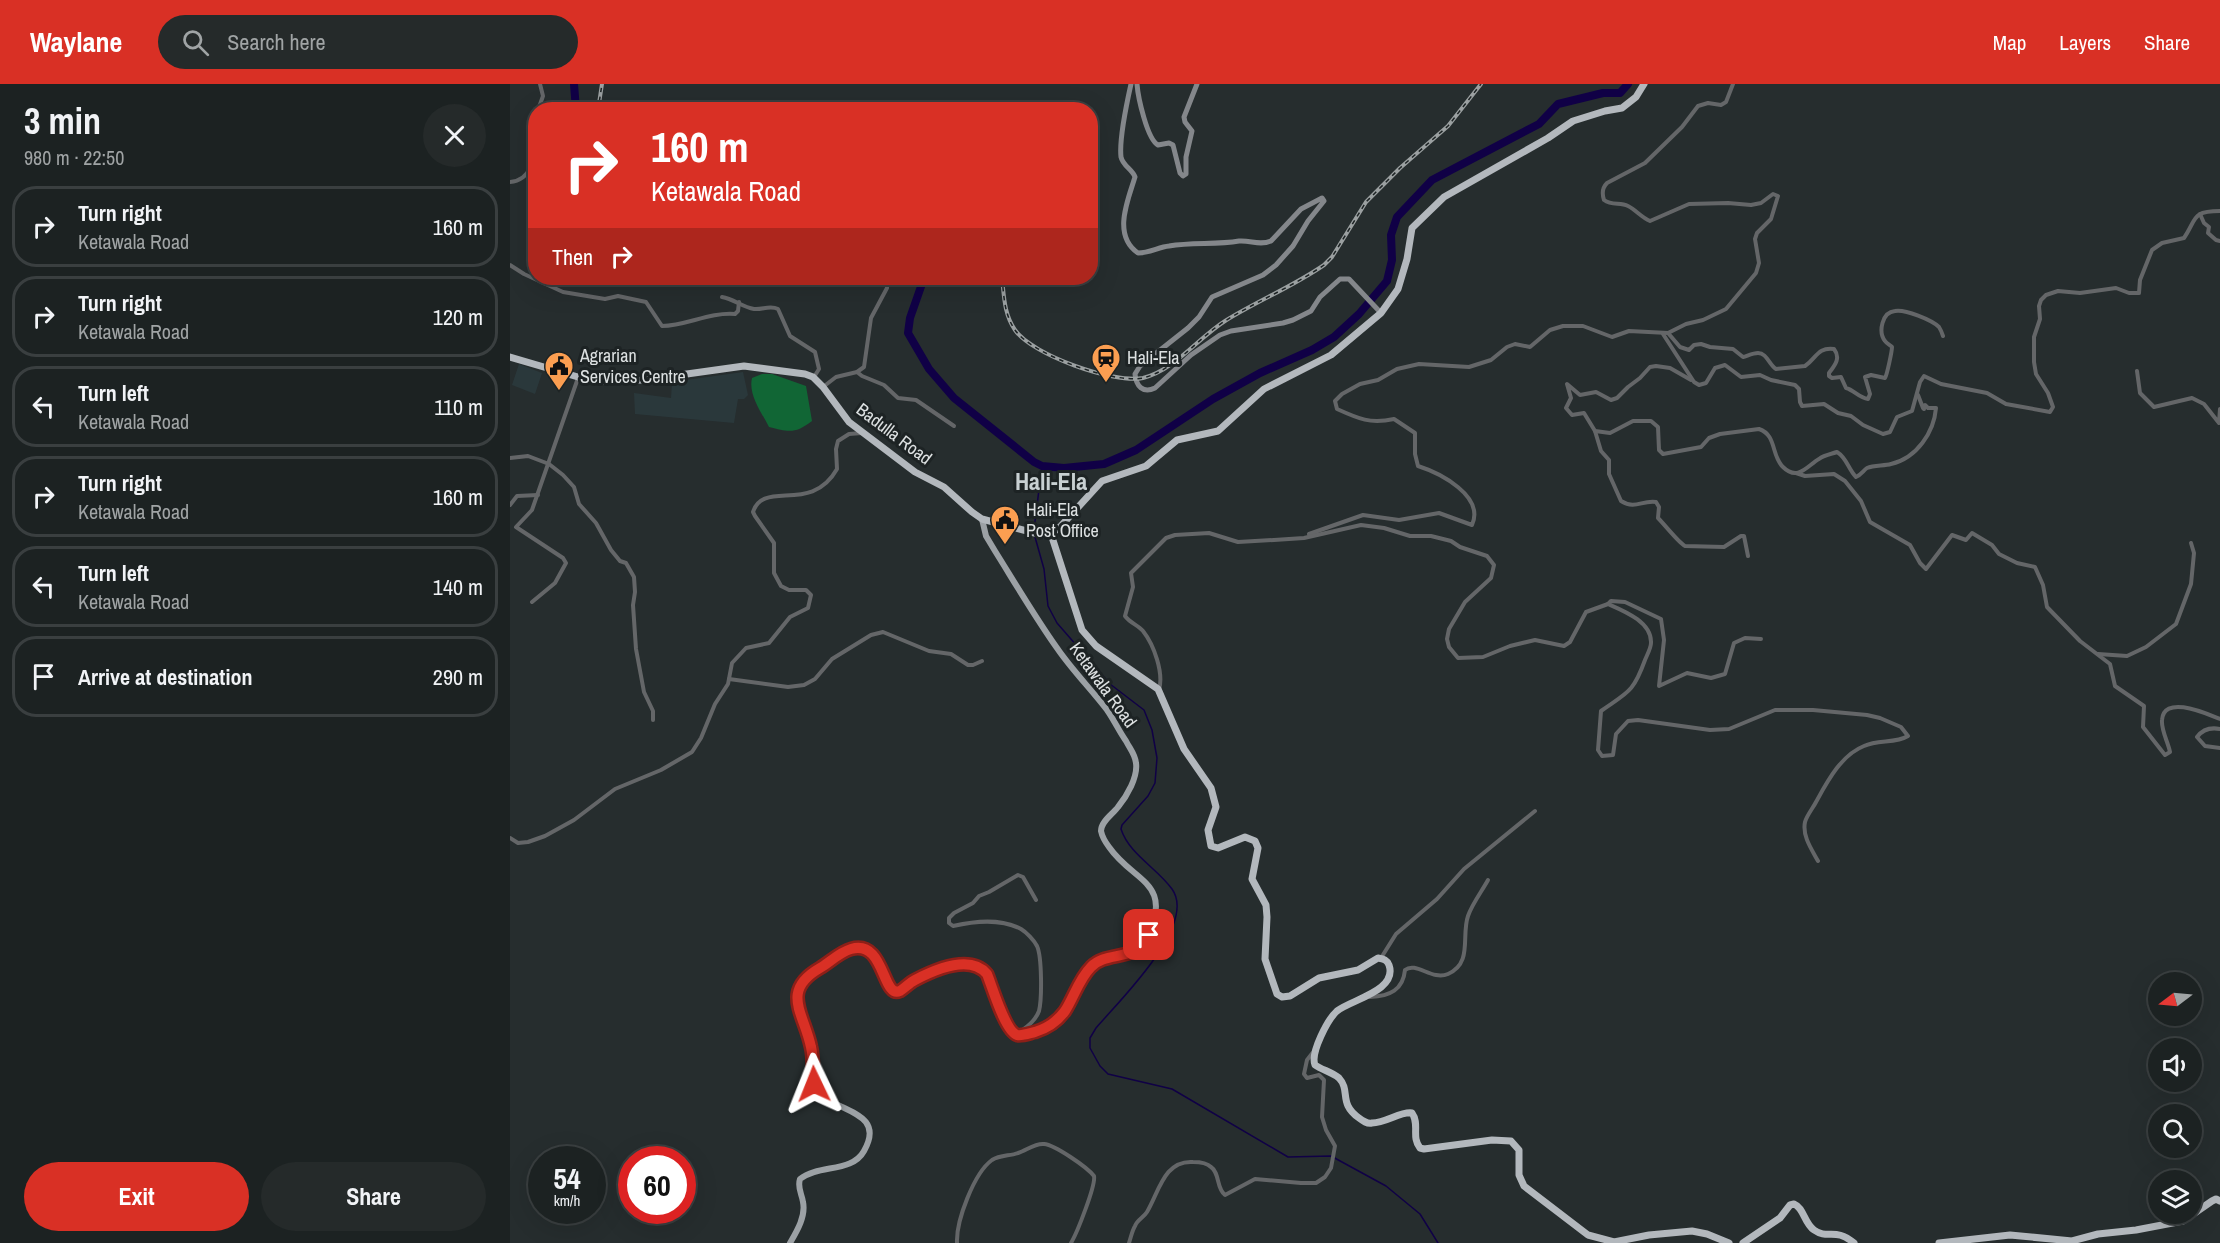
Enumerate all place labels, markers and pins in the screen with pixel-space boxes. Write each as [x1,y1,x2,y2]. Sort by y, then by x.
station icon: Hali-Ela [1090,342,1122,384]
place label: Agrarian Services Centre [579,343,686,389]
place label: Hali-Ela [1127,345,1180,370]
public building icon: Agrarian Services Centre [543,350,575,392]
place label: Hali-Ela Post Office [1026,497,1099,543]
public building icon: Hali-Ela Post Office [989,504,1021,546]
pin [1123,909,1174,960]

